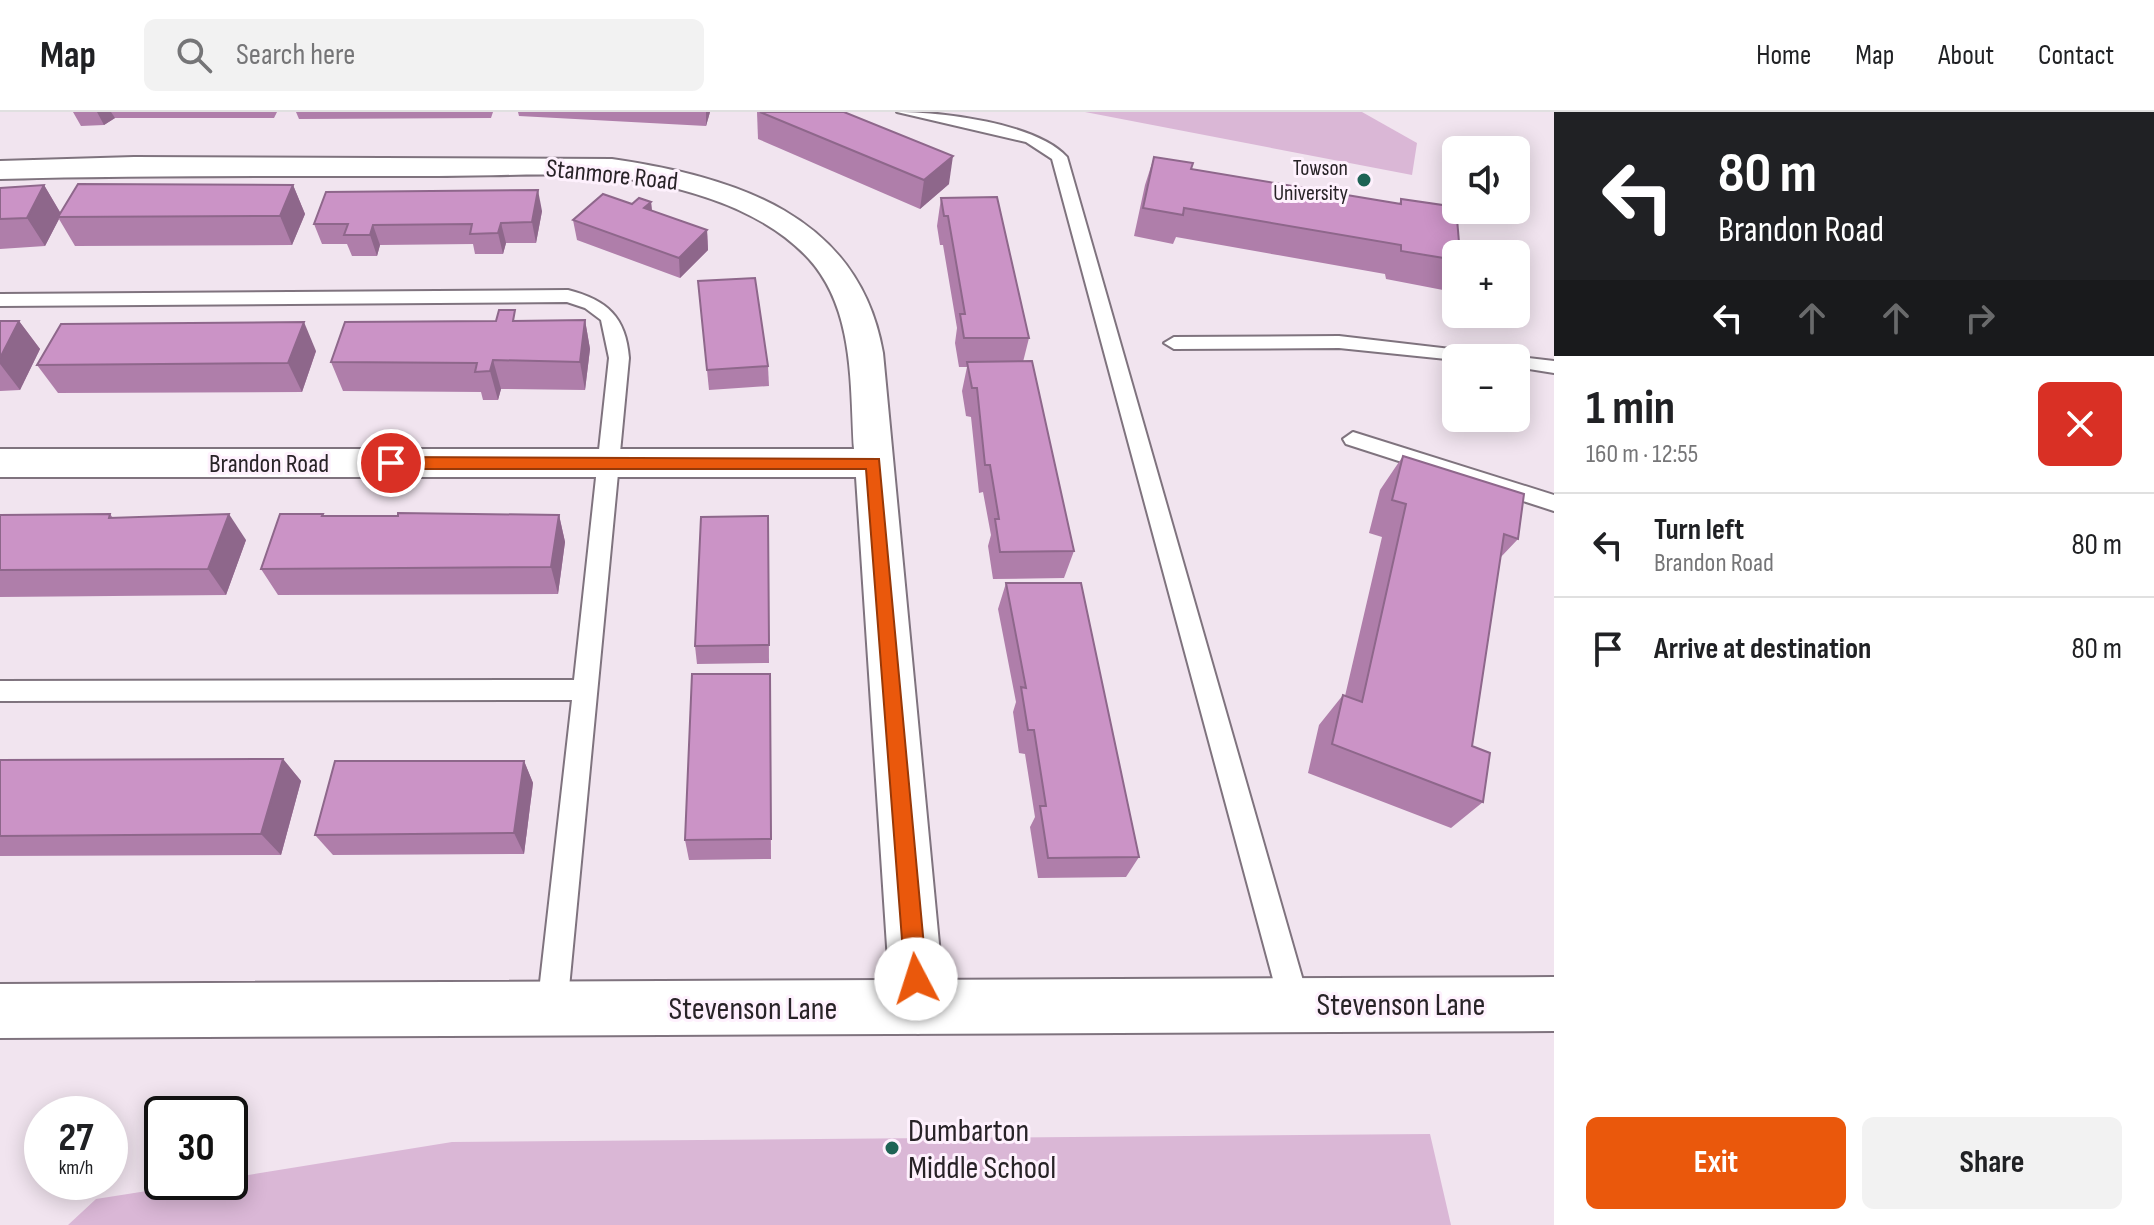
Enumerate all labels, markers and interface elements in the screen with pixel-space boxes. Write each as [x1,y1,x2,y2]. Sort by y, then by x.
search box [144,19,704,91]
text: Map [40,33,96,78]
icon: search [172,33,216,77]
text: Search here [236,37,355,73]
text: Home [1756,39,1811,72]
text: Map [1855,39,1894,72]
text: About [1938,39,1994,72]
text: Contact [2038,39,2114,72]
map controls [1442,136,1530,432]
button: sound [1442,136,1530,224]
text: 80 m [1718,141,1817,208]
icon: left [1586,144,1690,248]
street label: Stanmore Road [544,153,679,198]
place label: Towson University [1273,155,1348,207]
marker: Towson University [1355,171,1373,189]
text: Brandon Road [1718,209,1884,252]
button: + [1442,240,1530,328]
icon: left [1706,296,1750,340]
icon: ahead [1790,296,1834,340]
icon: ahead [1874,296,1918,340]
icon: right [1958,296,2002,340]
button: − [1442,344,1530,432]
text: 1 min [1586,380,1675,437]
button: close [2038,382,2122,466]
pin [357,429,425,497]
text: 160 m · 12:55 [1586,439,1698,470]
icon: arrive [369,441,413,485]
street label: Brandon Road [209,449,329,480]
text: Turn left [1654,512,1744,548]
icon: left [1586,523,1630,567]
text: 80 m [2071,527,2122,563]
text: Brandon Road [1654,548,1774,579]
icon: arrive [1586,627,1630,671]
text: Arrive at destination [1654,631,1871,667]
text: 80 m [2071,631,2122,667]
position arrow [874,937,958,1021]
street label: Stevenson Lane [1317,986,1485,1025]
street label: Stevenson Lane [669,990,837,1029]
speed limit sign: 30 [144,1096,248,1200]
place label: Dumbarton Middle School [908,1112,1056,1188]
text: 27 [59,1114,93,1162]
button: Exit [1586,1117,1846,1209]
button: Share [1862,1117,2122,1209]
marker: Dumbarton Middle School [883,1139,901,1157]
text: km/h [59,1156,93,1180]

